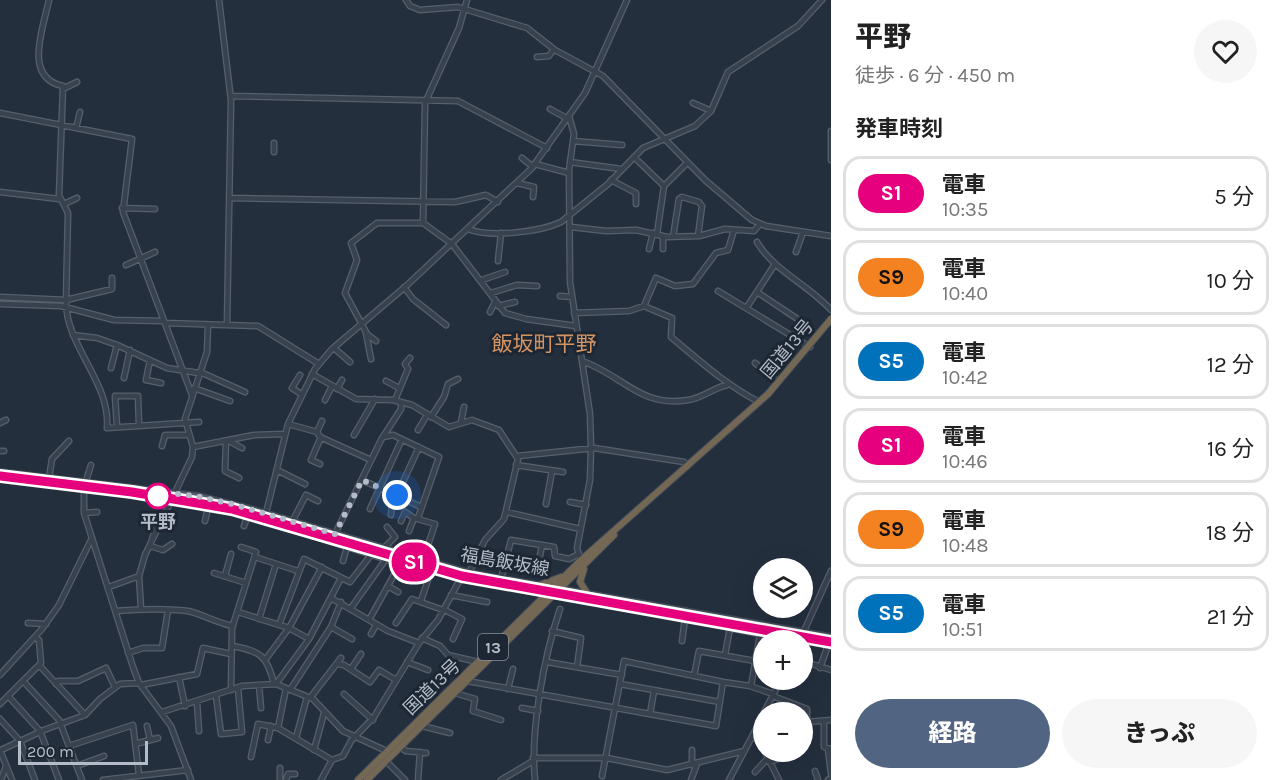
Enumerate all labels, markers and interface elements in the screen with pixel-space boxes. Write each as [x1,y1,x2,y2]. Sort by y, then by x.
text: 平野 [855,20,911,53]
button: heart [1194,20,1257,83]
text: 徒歩 · 6 分 · 450 m [855,64,1015,87]
text: 発車時刻 [855,116,943,142]
text: 電車 [942,172,986,198]
text: S1 [881,181,901,205]
text: 5 分 [1214,184,1254,210]
text: 10:35 [942,198,988,221]
text: 電車 [942,256,986,282]
text: S9 [878,265,904,289]
text: 10 分 [1206,268,1254,294]
text: 10:40 [942,282,988,305]
street label: 国道13号 [756,315,818,383]
district label: 飯坂町平野 [492,332,597,356]
text: 電車 [942,340,986,366]
text: S5 [878,349,904,373]
text: 12 分 [1207,352,1254,378]
text: 10:42 [942,366,988,389]
text: 電車 [942,424,986,450]
text: S1 [881,433,901,457]
text: 16 分 [1207,436,1254,462]
text: 10:46 [942,450,988,473]
your location [382,480,412,510]
marker: 平野 [145,483,171,509]
text: 電車 [942,508,986,534]
place label: 平野 [140,511,176,533]
text: S9 [878,517,904,541]
text: 18 分 [1206,520,1254,546]
text: 10:48 [942,534,989,557]
line badge: S1 [387,542,441,582]
street label: 福島飯坂線 [459,543,551,581]
text: S1 [404,550,424,574]
map controls [753,558,813,762]
button: layers [753,558,813,618]
text: 電車 [942,592,986,618]
text: S5 [878,601,904,625]
text: 21 分 [1207,604,1254,630]
text: 10:51 [942,618,983,641]
button: + [753,630,813,690]
road number: 13 [478,634,508,660]
street label: 国道13号 [399,655,465,719]
button: 経路 [855,699,1050,768]
button: きっぷ [1062,699,1257,768]
button: − [753,702,813,762]
scale bar [18,738,148,766]
text: 200 m [27,742,74,761]

